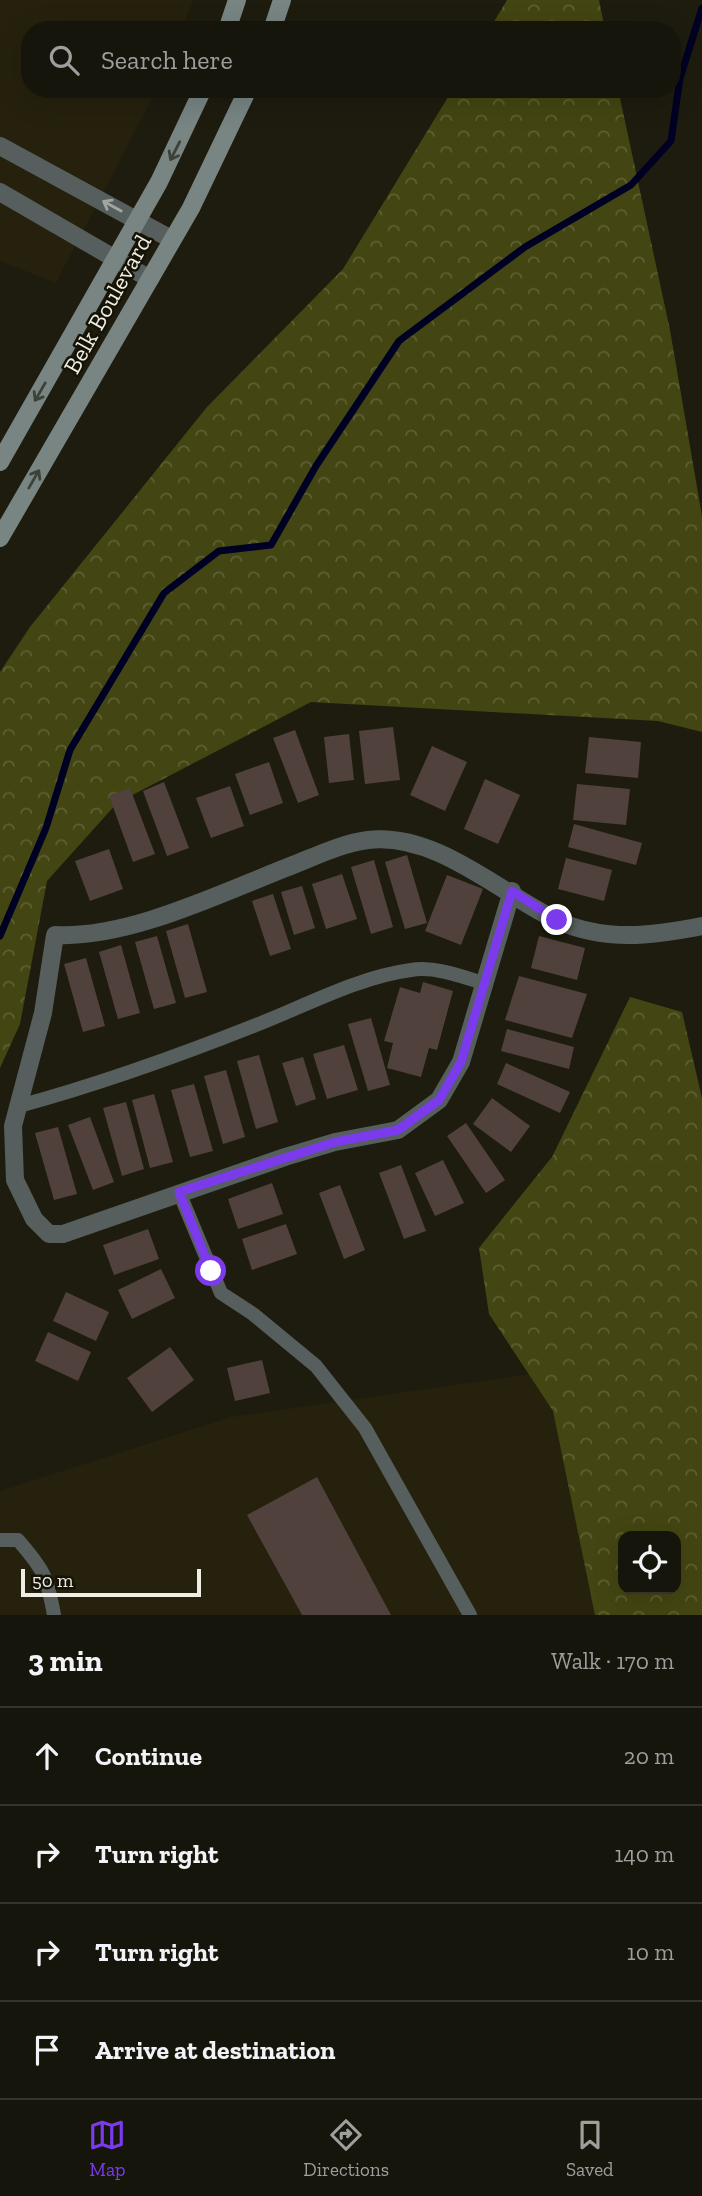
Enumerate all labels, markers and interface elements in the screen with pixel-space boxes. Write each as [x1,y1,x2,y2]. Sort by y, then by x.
search box [21,21,681,98]
icon: search [45,41,83,79]
text: Search here [101,44,233,76]
one-way arrow [168,140,181,161]
one-way arrow [102,199,122,213]
street label: Belk Boulevard [57,229,157,379]
one-way arrow [33,382,47,402]
one-way arrow [28,470,42,490]
route end [541,904,572,935]
route start [195,1255,226,1286]
map controls [618,1531,681,1594]
button: locate [618,1531,681,1594]
scale bar [21,1566,201,1598]
text: 50 m [32,1569,73,1592]
text: 3 min [28,1643,103,1679]
text: Walk · 170 m [551,1647,674,1675]
icon: ahead [28,1737,66,1775]
text: Continue [95,1740,202,1772]
text: 20 m [624,1742,674,1770]
icon: right [28,1835,66,1873]
text: Turn right [95,1838,218,1870]
text: 140 m [614,1840,674,1868]
icon: right [28,1933,66,1971]
text: Turn right [95,1936,218,1968]
text: 10 m [627,1938,674,1966]
icon: arrive [28,2031,66,2069]
text: Arrive at destination [95,2034,335,2066]
tab: Map [88,2116,126,2181]
tab: Directions [303,2116,389,2181]
tab: Saved [566,2116,614,2181]

